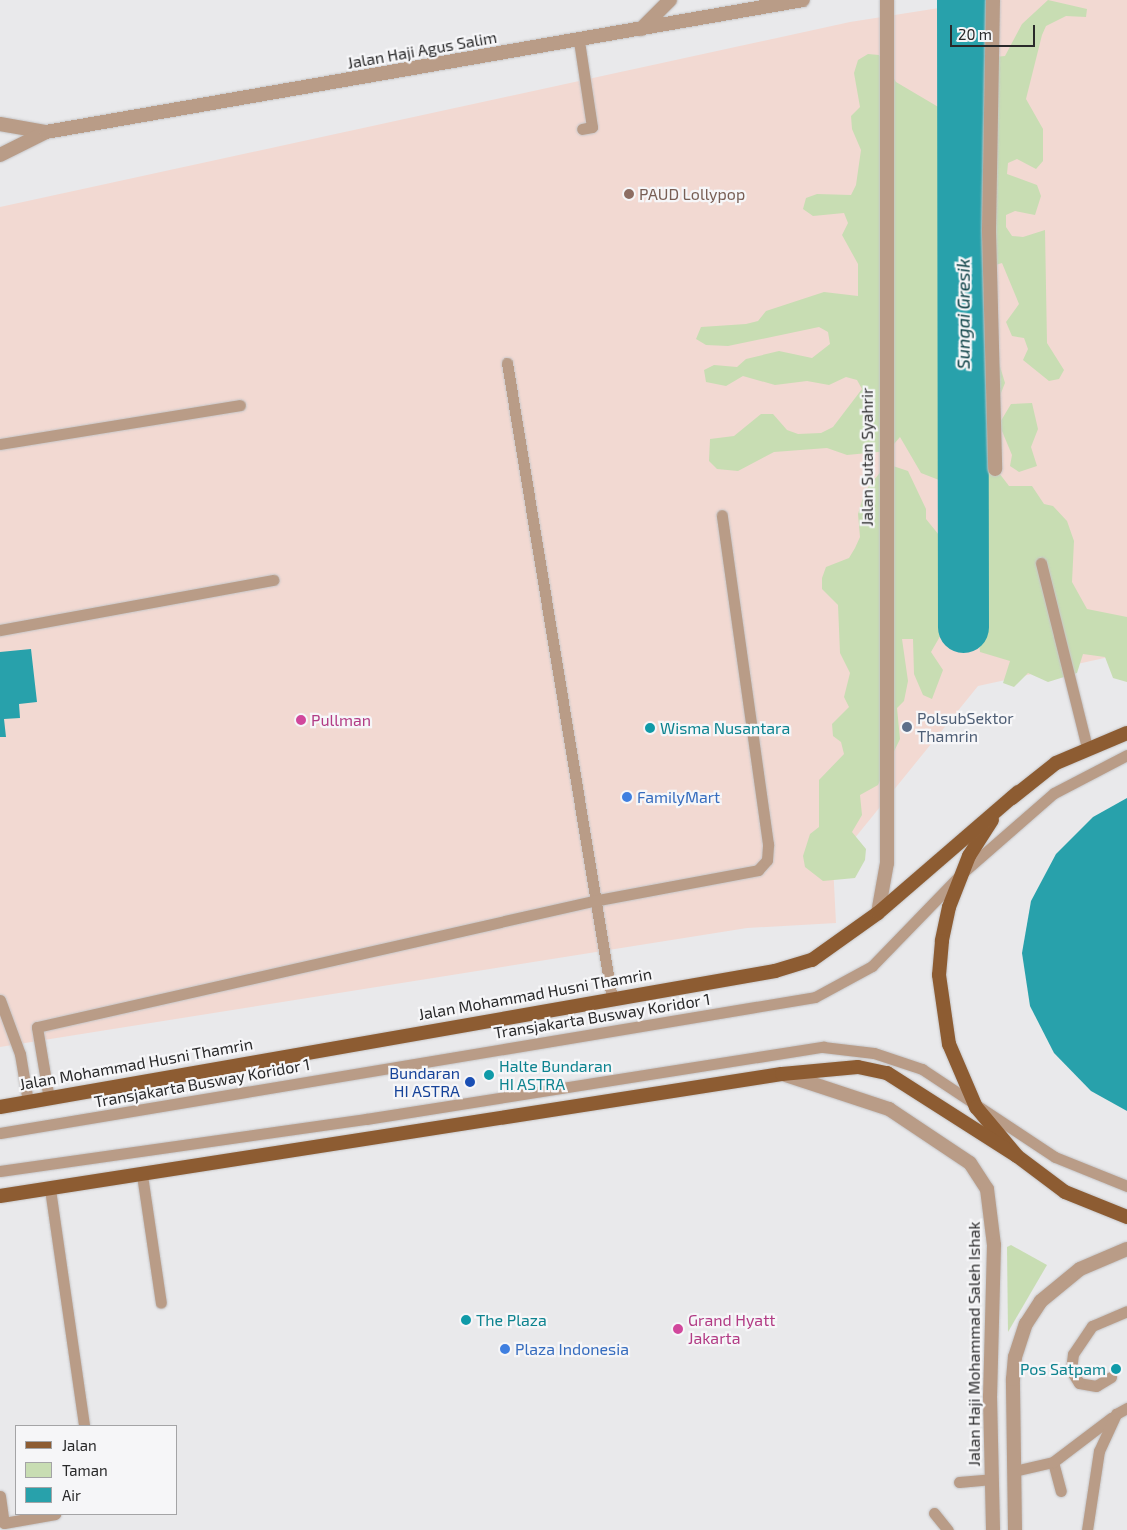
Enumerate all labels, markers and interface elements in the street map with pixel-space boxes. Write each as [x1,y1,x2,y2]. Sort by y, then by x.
scale bar [952,15,1037,47]
text: 20 m [958,25,992,43]
street label: Jalan Haji Agus Salim [346,27,498,73]
place label: PAUD Lollypop [639,184,745,204]
marker: PAUD Lollypop [623,188,635,200]
water label: Sungai Gresik [952,259,974,369]
street label: Jalan Sutan Syahrir [857,388,877,526]
place label: PolsubSektor Thamrin [917,708,1014,746]
place label: Pullman [311,710,371,730]
marker: Pullman [295,714,307,726]
place label: Wisma Nusantara [660,718,790,738]
marker: PolsubSektor Thamrin [901,721,913,733]
marker: Wisma Nusantara [644,722,656,734]
place label: FamilyMart [637,787,720,807]
marker: FamilyMart [621,791,633,803]
street label: Jalan Mohammad Husni Thamrin [417,964,653,1024]
street label: Transjakarta Busway Koridor 1 [492,989,712,1043]
street label: Jalan Mohammad Husni Thamrin [18,1034,254,1094]
street label: Transjakarta Busway Koridor 1 [92,1054,312,1112]
place label: Halte Bundaran HI ASTRA [499,1056,612,1094]
place label: Bundaran HI ASTRA [389,1063,460,1101]
marker: Halte Bundaran HI ASTRA [483,1069,495,1081]
marker: Bundaran HI ASTRA [464,1076,476,1088]
street label: Jalan Haji Mohammad Saleh Ishak [964,1222,984,1466]
place label: The Plaza [476,1310,547,1330]
place label: Grand Hyatt Jakarta [688,1310,775,1348]
marker: The Plaza [460,1314,472,1326]
marker: Grand Hyatt Jakarta [672,1323,684,1335]
place label: Plaza Indonesia [515,1339,629,1359]
marker: Plaza Indonesia [499,1343,511,1355]
place label: Pos Satpam [1020,1359,1106,1379]
marker: Pos Satpam [1110,1363,1122,1375]
legend [15,1425,178,1515]
text: Jalan [62,1436,97,1454]
text: Taman [62,1461,108,1479]
text: Air [62,1486,81,1504]

